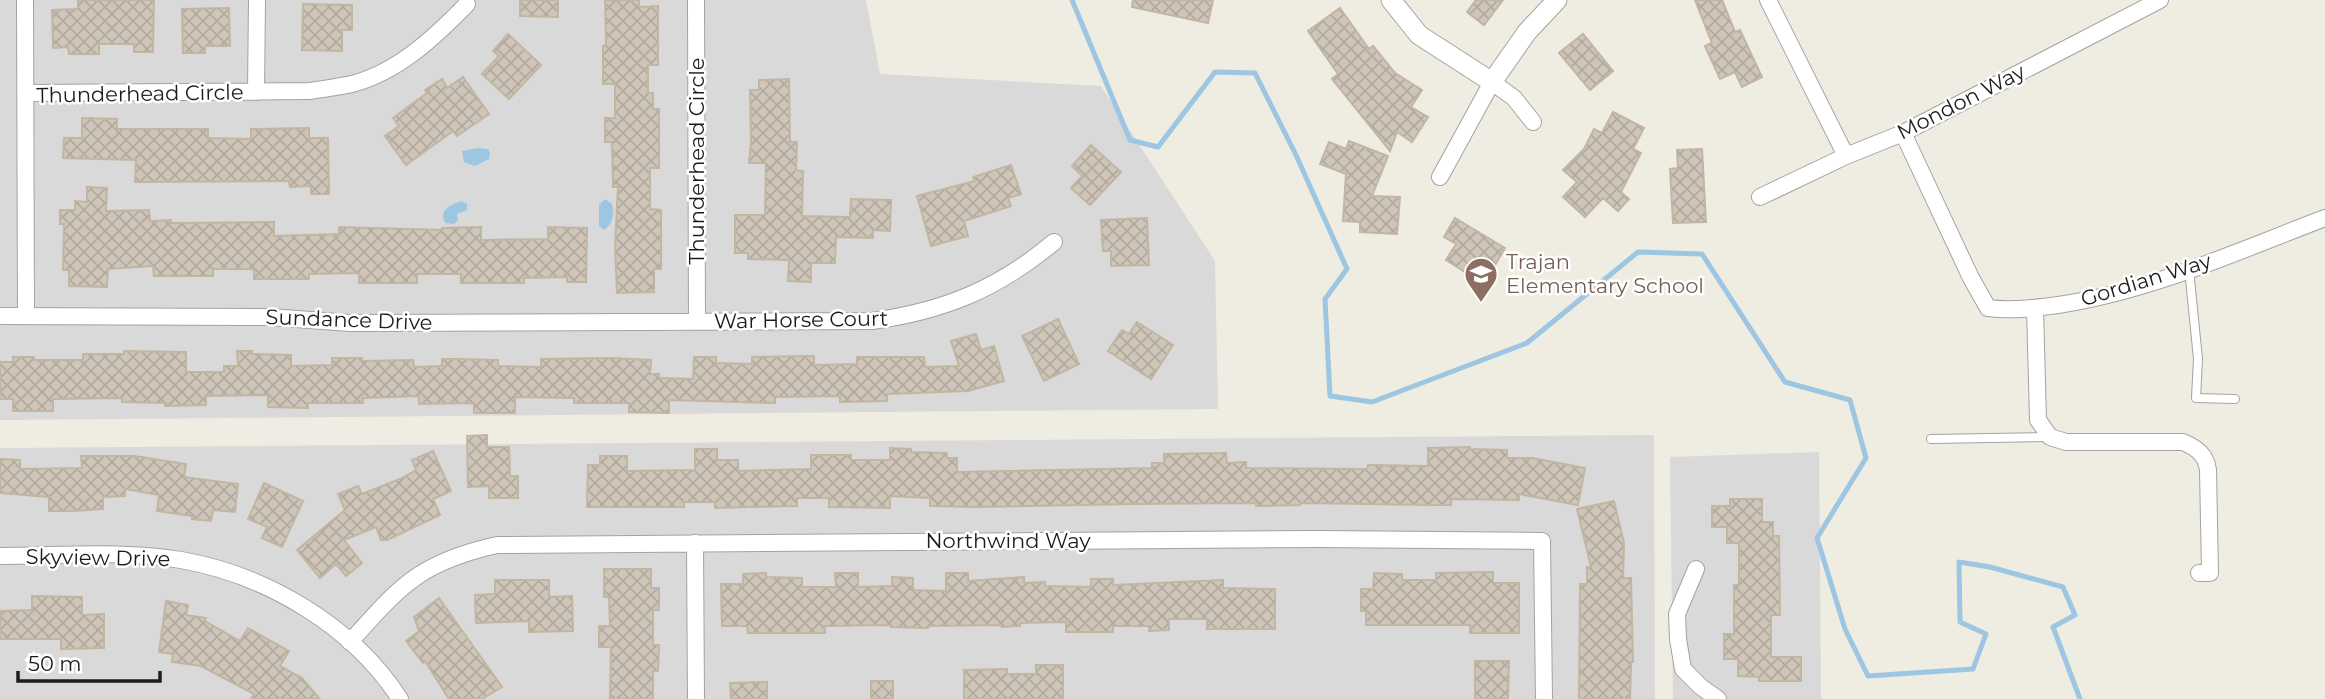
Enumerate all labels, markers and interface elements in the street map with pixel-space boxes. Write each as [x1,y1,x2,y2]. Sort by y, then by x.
street label: Thunderhead Circle [684,57,709,265]
street label: Mondon Way [1893,58,2029,144]
street label: Thunderhead Circle [36,79,244,108]
street label: Gordian Way [2078,248,2215,311]
place label: Trajan Elementary School [1506,249,1704,298]
school or university icon: Trajan Elementary School [1462,255,1500,304]
street label: Sundance Drive [265,304,433,335]
street label: War Horse Court [714,305,888,334]
street label: Northwind Way [925,528,1091,553]
street label: Skyview Drive [25,544,171,571]
scale bar [18,640,159,684]
text: 50 m [28,651,82,676]

